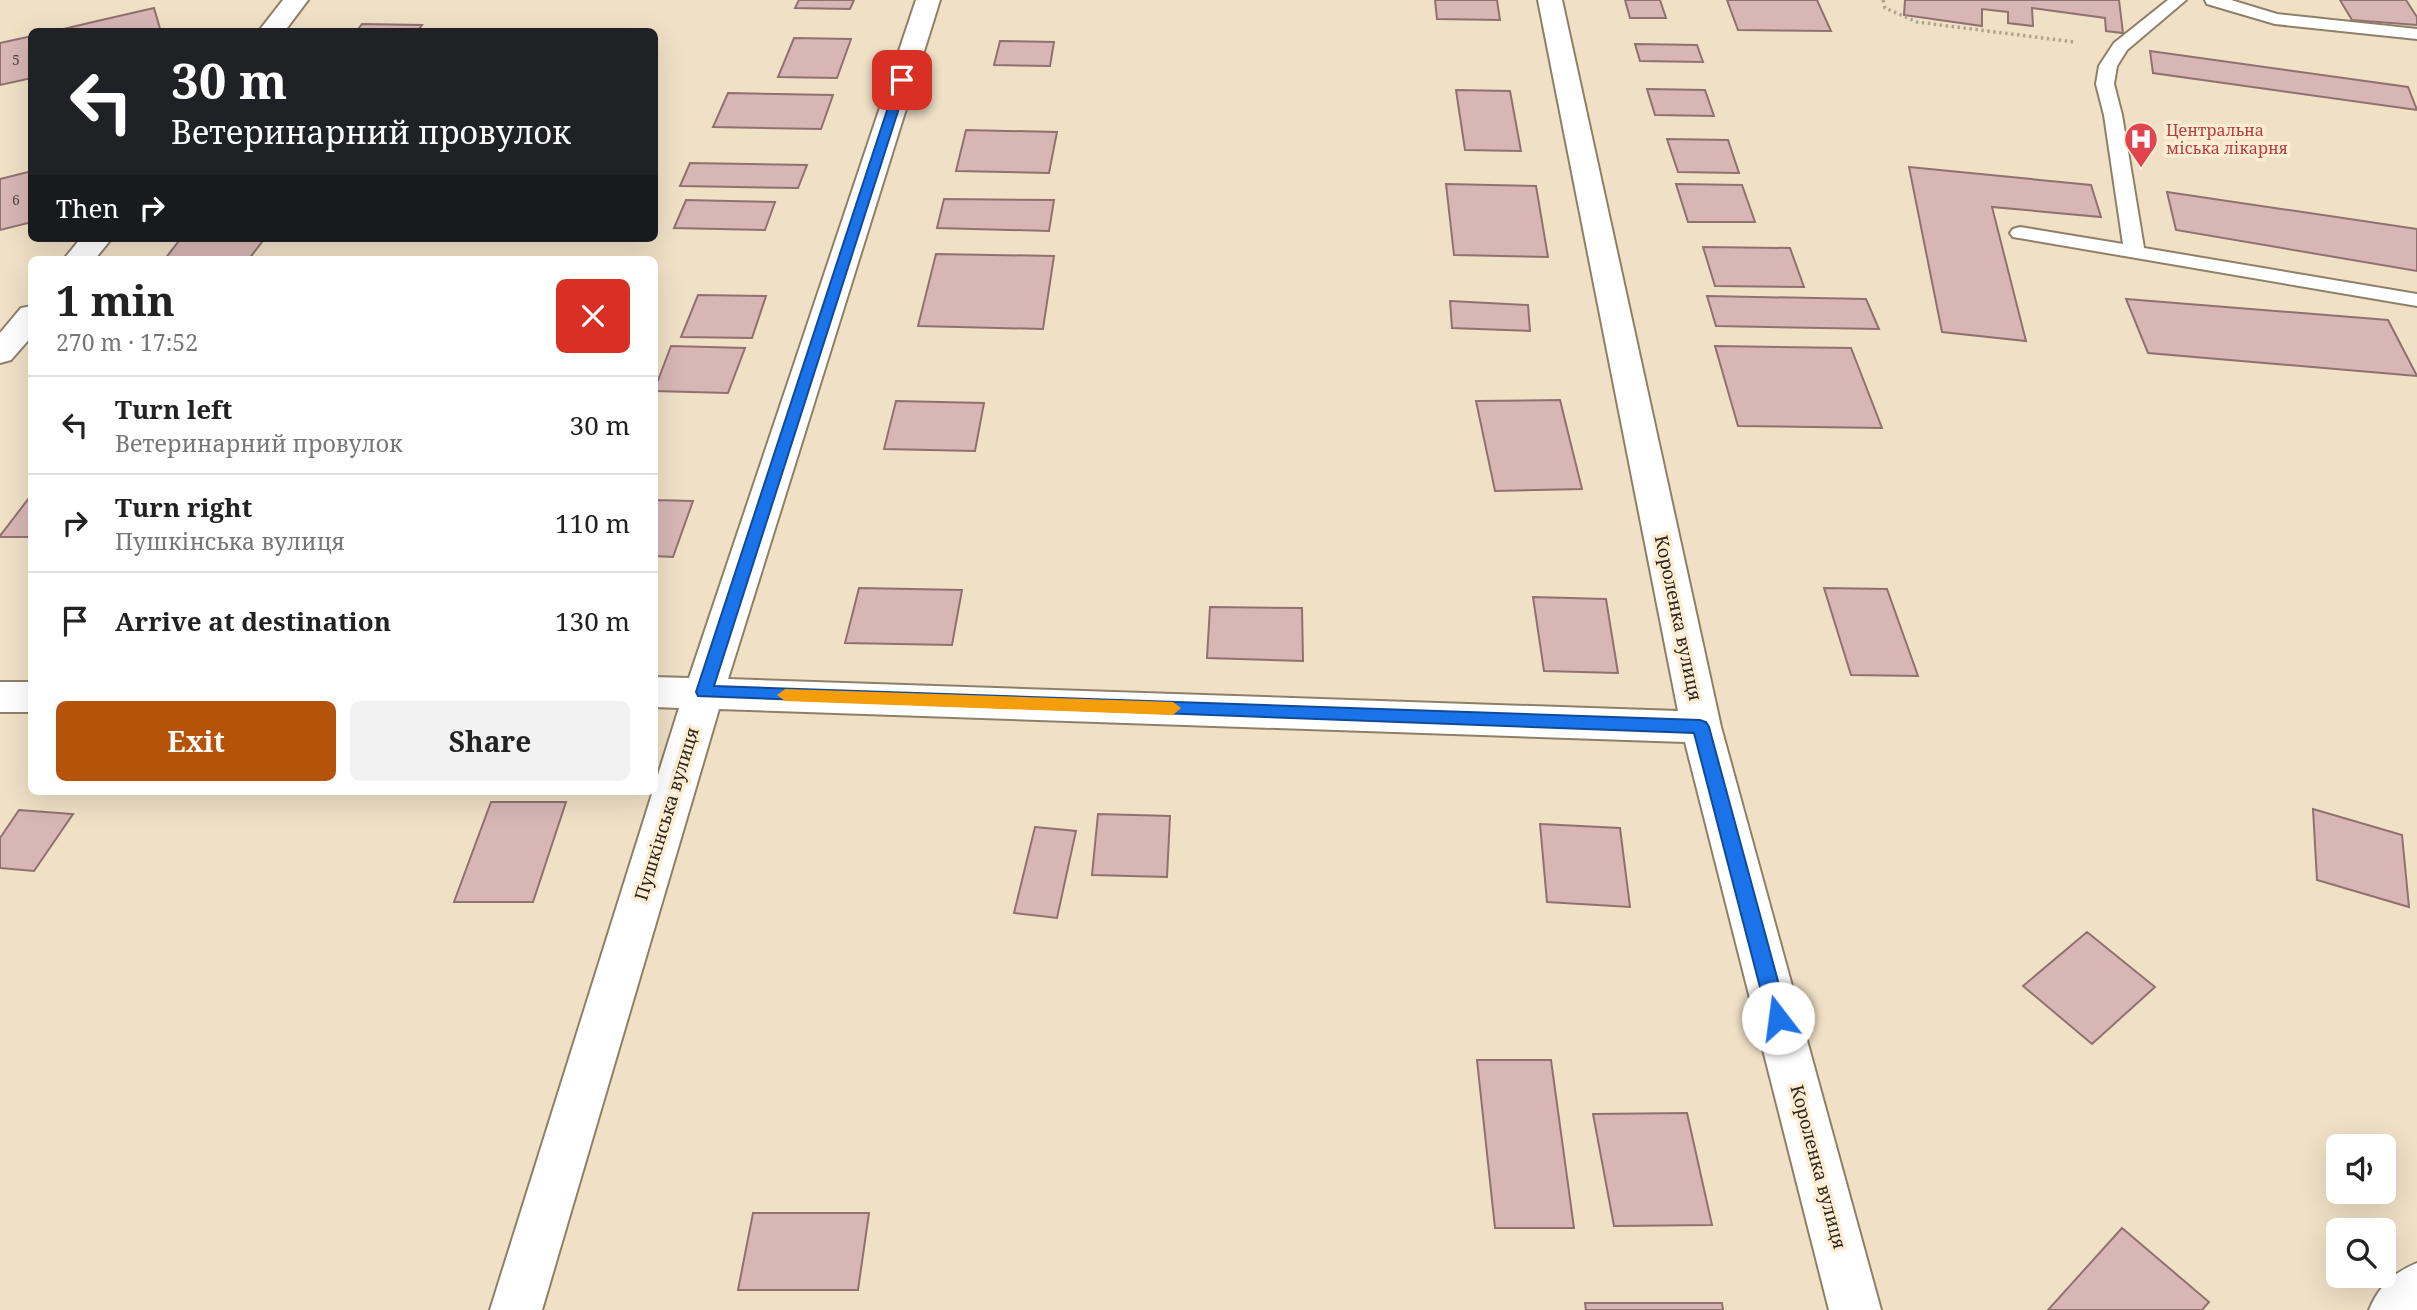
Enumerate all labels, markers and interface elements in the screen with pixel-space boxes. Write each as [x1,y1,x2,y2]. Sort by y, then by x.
text: 30 m [171,47,287,113]
house number: 5 [12,50,20,69]
pin [872,50,932,110]
icon: left [56,56,147,147]
icon: arrive [883,61,921,99]
text: Ветеринарний провулок [171,110,571,153]
place label: Центральна міська лікарня [2166,119,2288,159]
hospital icon: Центральна міська лікарня [2122,120,2160,169]
icon: right [133,189,171,227]
house number: 6 [12,190,20,209]
text: Then [56,190,119,226]
text: 1 min [56,271,175,328]
button: close [556,279,630,353]
text: 270 m · 17:52 [56,326,198,358]
text: Turn left [115,391,232,427]
icon: left [56,406,94,444]
text: 30 m [570,407,630,443]
text: Ветеринарний провулок [115,427,403,459]
text: Turn right [115,489,252,525]
icon: right [56,504,94,542]
text: 110 m [555,505,630,541]
text: Пушкінська вулиця [115,525,345,557]
street label: Короленка вулиця [1650,533,1708,703]
icon: arrive [56,602,94,640]
text: Arrive at destination [115,603,391,639]
text: 130 m [555,603,630,639]
button: Exit [56,701,336,781]
button: Share [350,701,630,781]
street label: Пушкінська вулиця [628,724,704,903]
position arrow [1741,981,1815,1055]
street label: Короленка вулиця [1786,1082,1852,1251]
map controls [2326,1134,2396,1288]
button: sound [2326,1134,2396,1204]
button: search [2326,1218,2396,1288]

